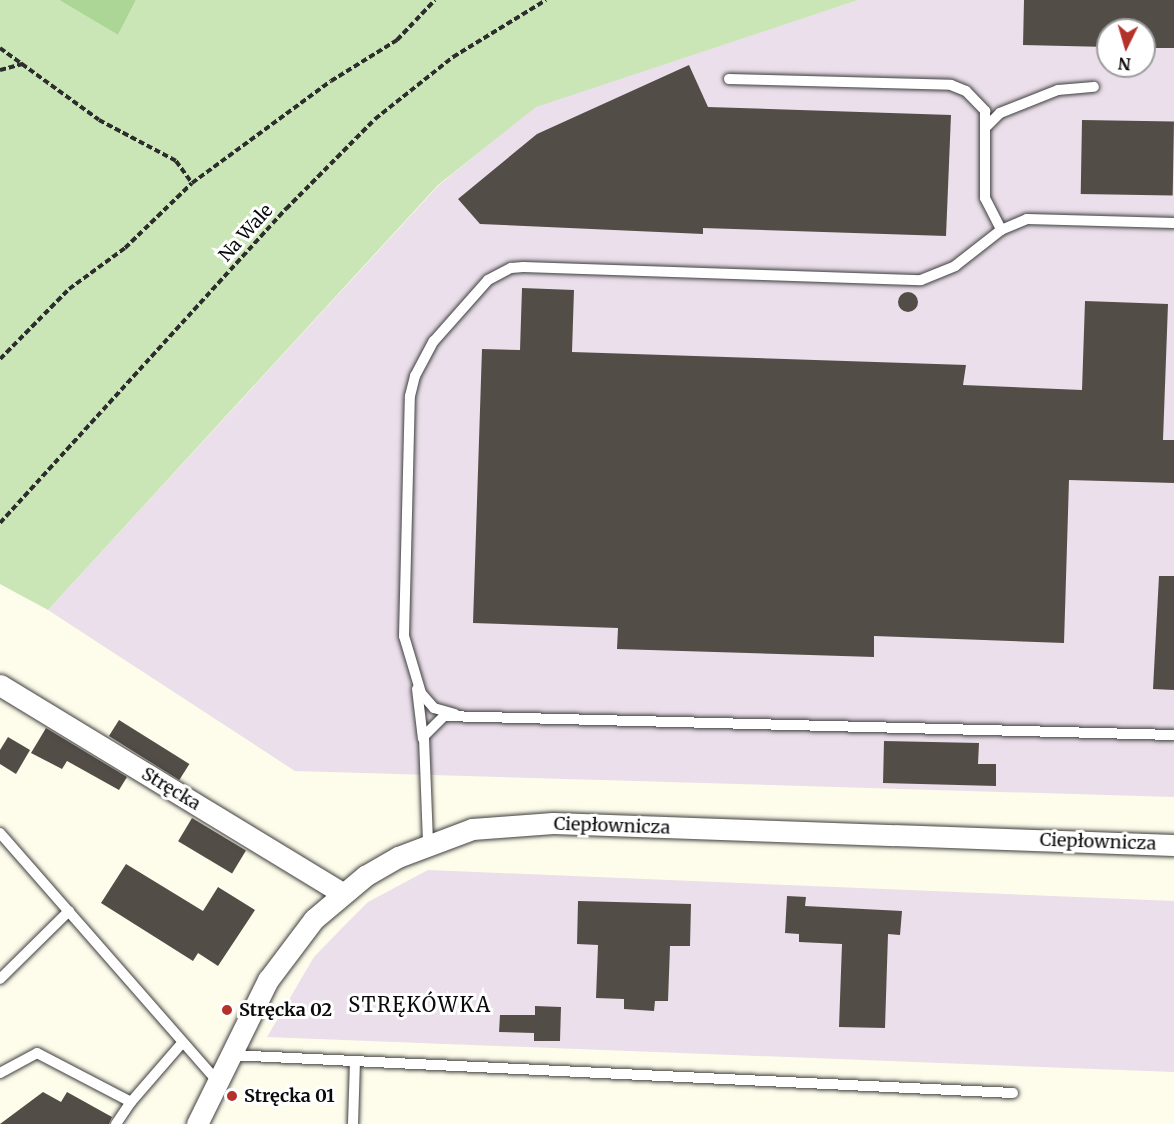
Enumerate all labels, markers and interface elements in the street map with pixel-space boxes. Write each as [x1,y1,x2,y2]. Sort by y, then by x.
north arrow [1096,18,1156,78]
text: N [1117,53,1132,74]
street label: Na Wale [215,200,277,266]
street label: Stręcka [138,763,204,815]
street label: Ciepłownicza [553,813,671,839]
street label: Ciepłownicza [1039,829,1157,855]
district label: STRĘKÓWKA [348,992,492,1016]
place label: Stręcka 02 [239,999,332,1021]
marker: Stręcka 02 [220,1003,234,1017]
place label: Stręcka 01 [244,1085,335,1107]
marker: Stręcka 01 [225,1089,239,1103]

